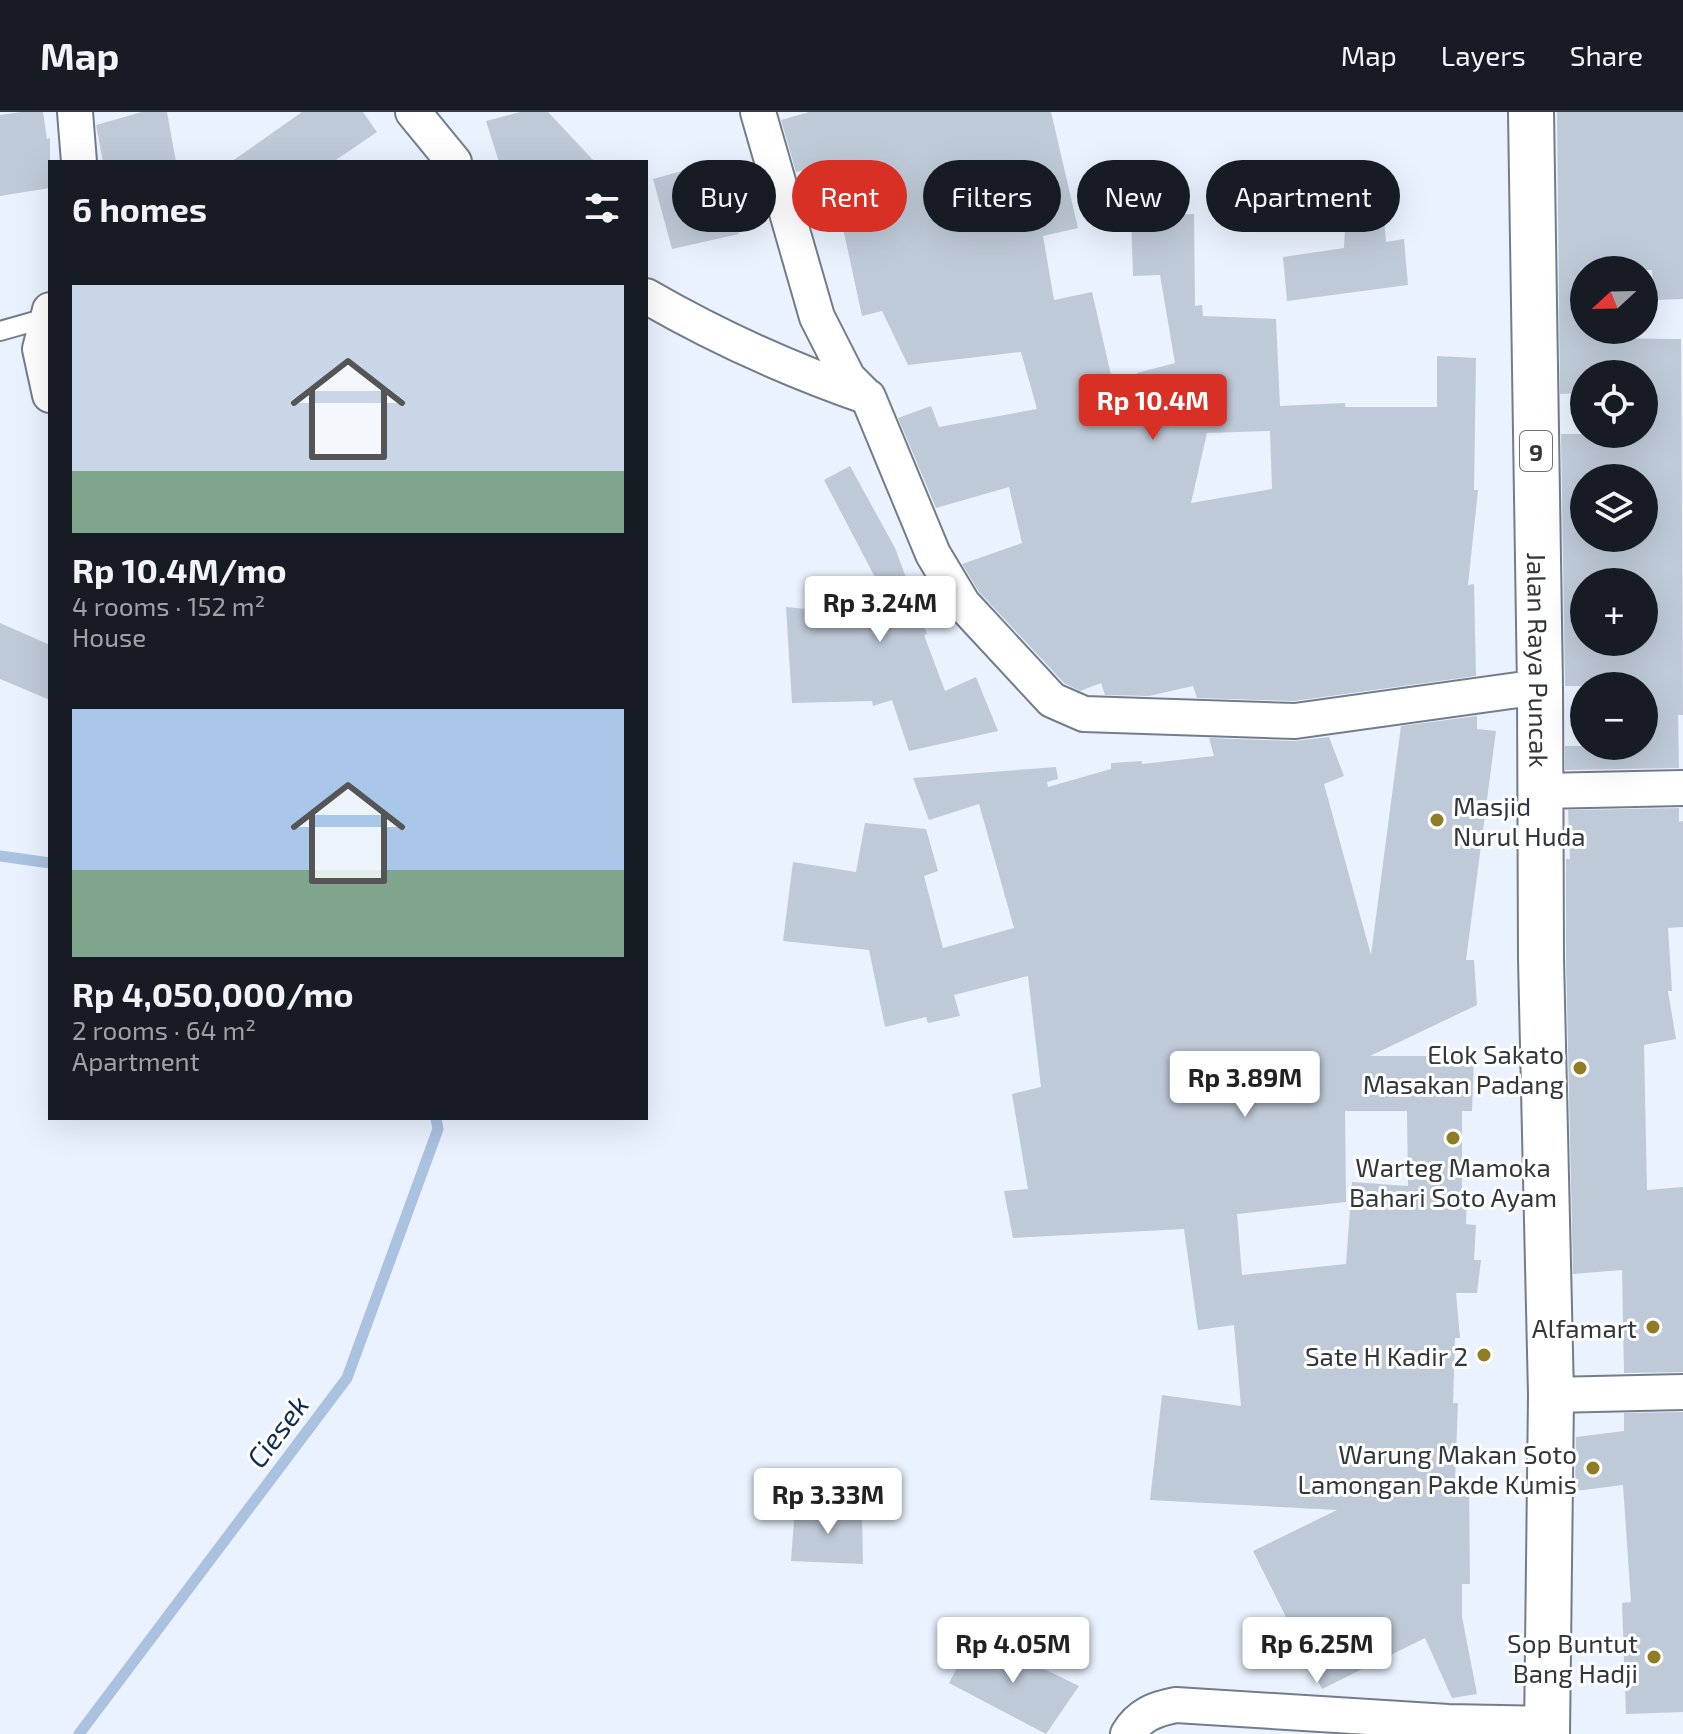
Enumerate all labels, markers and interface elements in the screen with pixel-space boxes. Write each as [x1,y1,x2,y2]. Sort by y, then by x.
text: Map [40,32,119,78]
text: Map [1341,38,1397,72]
text: Layers [1441,38,1526,72]
text: Share [1570,38,1643,72]
chip: Buy [672,160,776,232]
chip: Rent [792,160,907,232]
chip: Filters [923,160,1061,232]
chip: New [1077,160,1190,232]
chip: Apartment [1206,160,1400,232]
icon: filters [580,186,624,230]
text: 6 homes [72,188,207,229]
north arrow [1570,256,1658,344]
map controls [1570,256,1658,760]
icon: home [276,337,420,481]
button: locate [1570,360,1658,448]
pin: Rp 10.4M [1070,374,1236,442]
text: Rp 10.4M [1097,384,1209,415]
road number: 9 [1520,431,1552,471]
button: layers [1570,464,1658,552]
text: Rp 10.4M/mo [72,549,287,590]
street label: Jalan Raya Puncak [1522,552,1556,768]
button: + [1570,568,1658,656]
pin: Rp 3.24M [797,576,963,644]
text: Rp 3.24M [823,586,937,617]
text: 4 rooms · 152 m² [72,590,265,621]
text: House [72,621,146,652]
button: − [1570,672,1658,760]
icon: home [276,761,420,905]
place label: Masjid Nurul Huda [1453,790,1586,851]
marker: Masjid Nurul Huda [1428,811,1446,829]
text: Rp 4,050,000/mo [72,973,354,1014]
text: 2 rooms · 64 m² [72,1014,256,1045]
place label: Elok Sakato Masakan Padang [1363,1038,1564,1099]
text: Apartment [72,1045,200,1076]
pin: Rp 3.89M [1162,1051,1328,1119]
marker: Elok Sakato Masakan Padang [1571,1059,1589,1077]
text: Rp 3.89M [1188,1061,1302,1092]
marker: Warteg Mamoka Bahari Soto Ayam [1444,1129,1462,1147]
place label: Warteg Mamoka Bahari Soto Ayam [1349,1151,1557,1212]
place label: Alfamart [1532,1312,1637,1343]
marker: Alfamart [1644,1318,1662,1336]
place label: Sate H Kadir 2 [1305,1340,1468,1371]
marker: Sate H Kadir 2 [1475,1346,1493,1364]
water label: Ciesek [239,1388,315,1474]
place label: Warung Makan Soto Lamongan Pakde Kumis [1298,1438,1577,1499]
marker: Warung Makan Soto Lamongan Pakde Kumis [1584,1459,1602,1477]
pin: Rp 3.33M [745,1468,911,1536]
text: Rp 3.33M [772,1478,884,1509]
pin: Rp 4.05M [930,1617,1096,1685]
pin: Rp 6.25M [1234,1617,1400,1685]
text: Rp 4.05M [955,1627,1071,1658]
text: Rp 6.25M [1261,1627,1373,1658]
place label: Sop Buntut Bang Hadji [1507,1627,1638,1688]
marker: Sop Buntut Bang Hadji [1645,1648,1663,1666]

